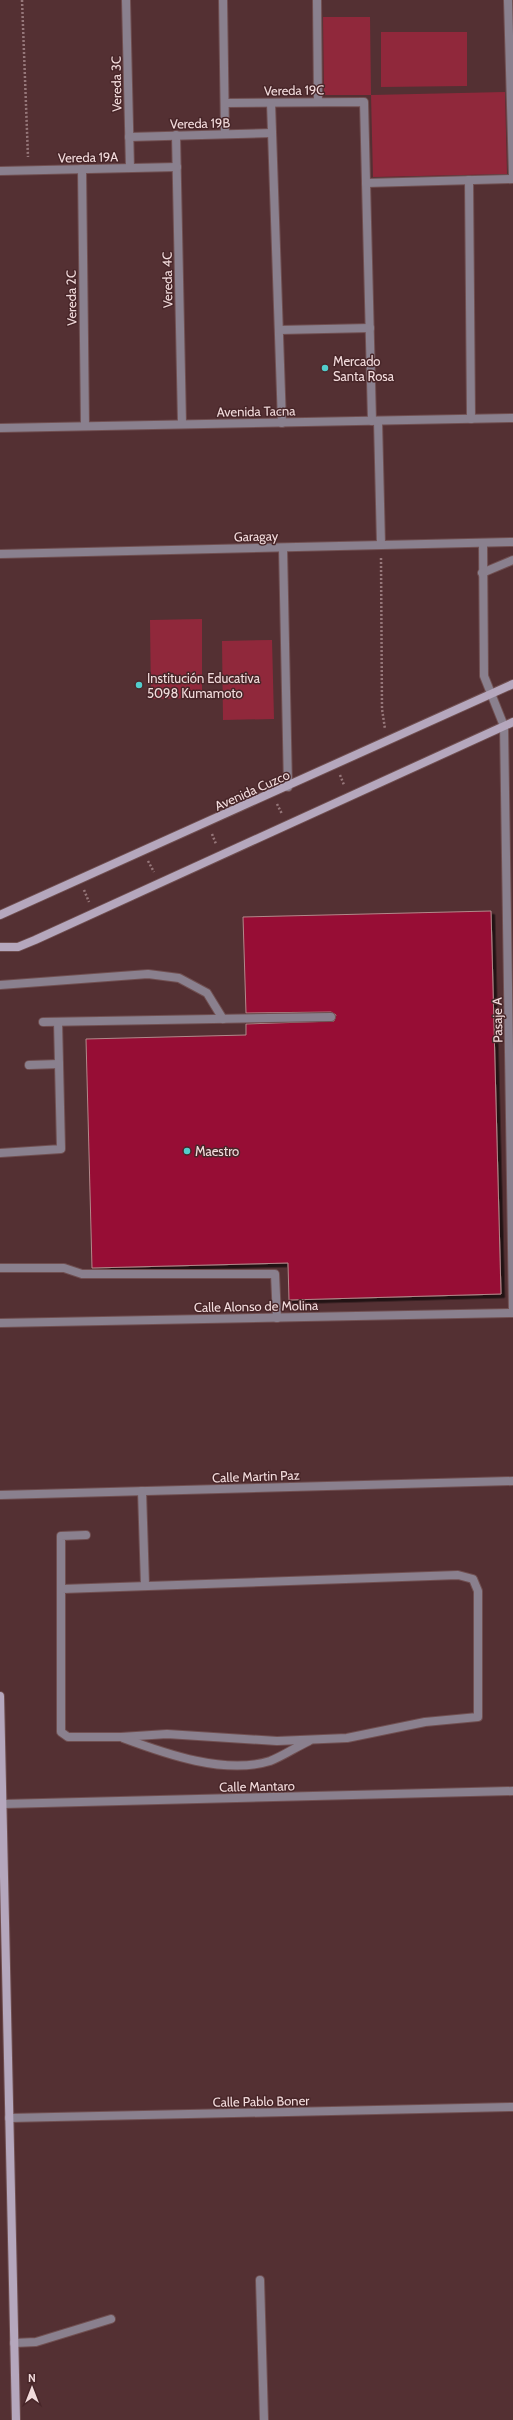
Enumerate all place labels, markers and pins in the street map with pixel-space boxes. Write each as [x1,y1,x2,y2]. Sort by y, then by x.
place label: Mercado Santa Rosa [333,353,395,384]
marker: Mercado Santa Rosa [320,363,330,373]
place label: Institución Educativa 5098 Kumamoto [147,670,261,701]
marker: Institución Educativa 5098 Kumamoto [134,680,144,690]
place label: Maestro [195,1143,239,1159]
marker: Maestro [182,1146,192,1156]

